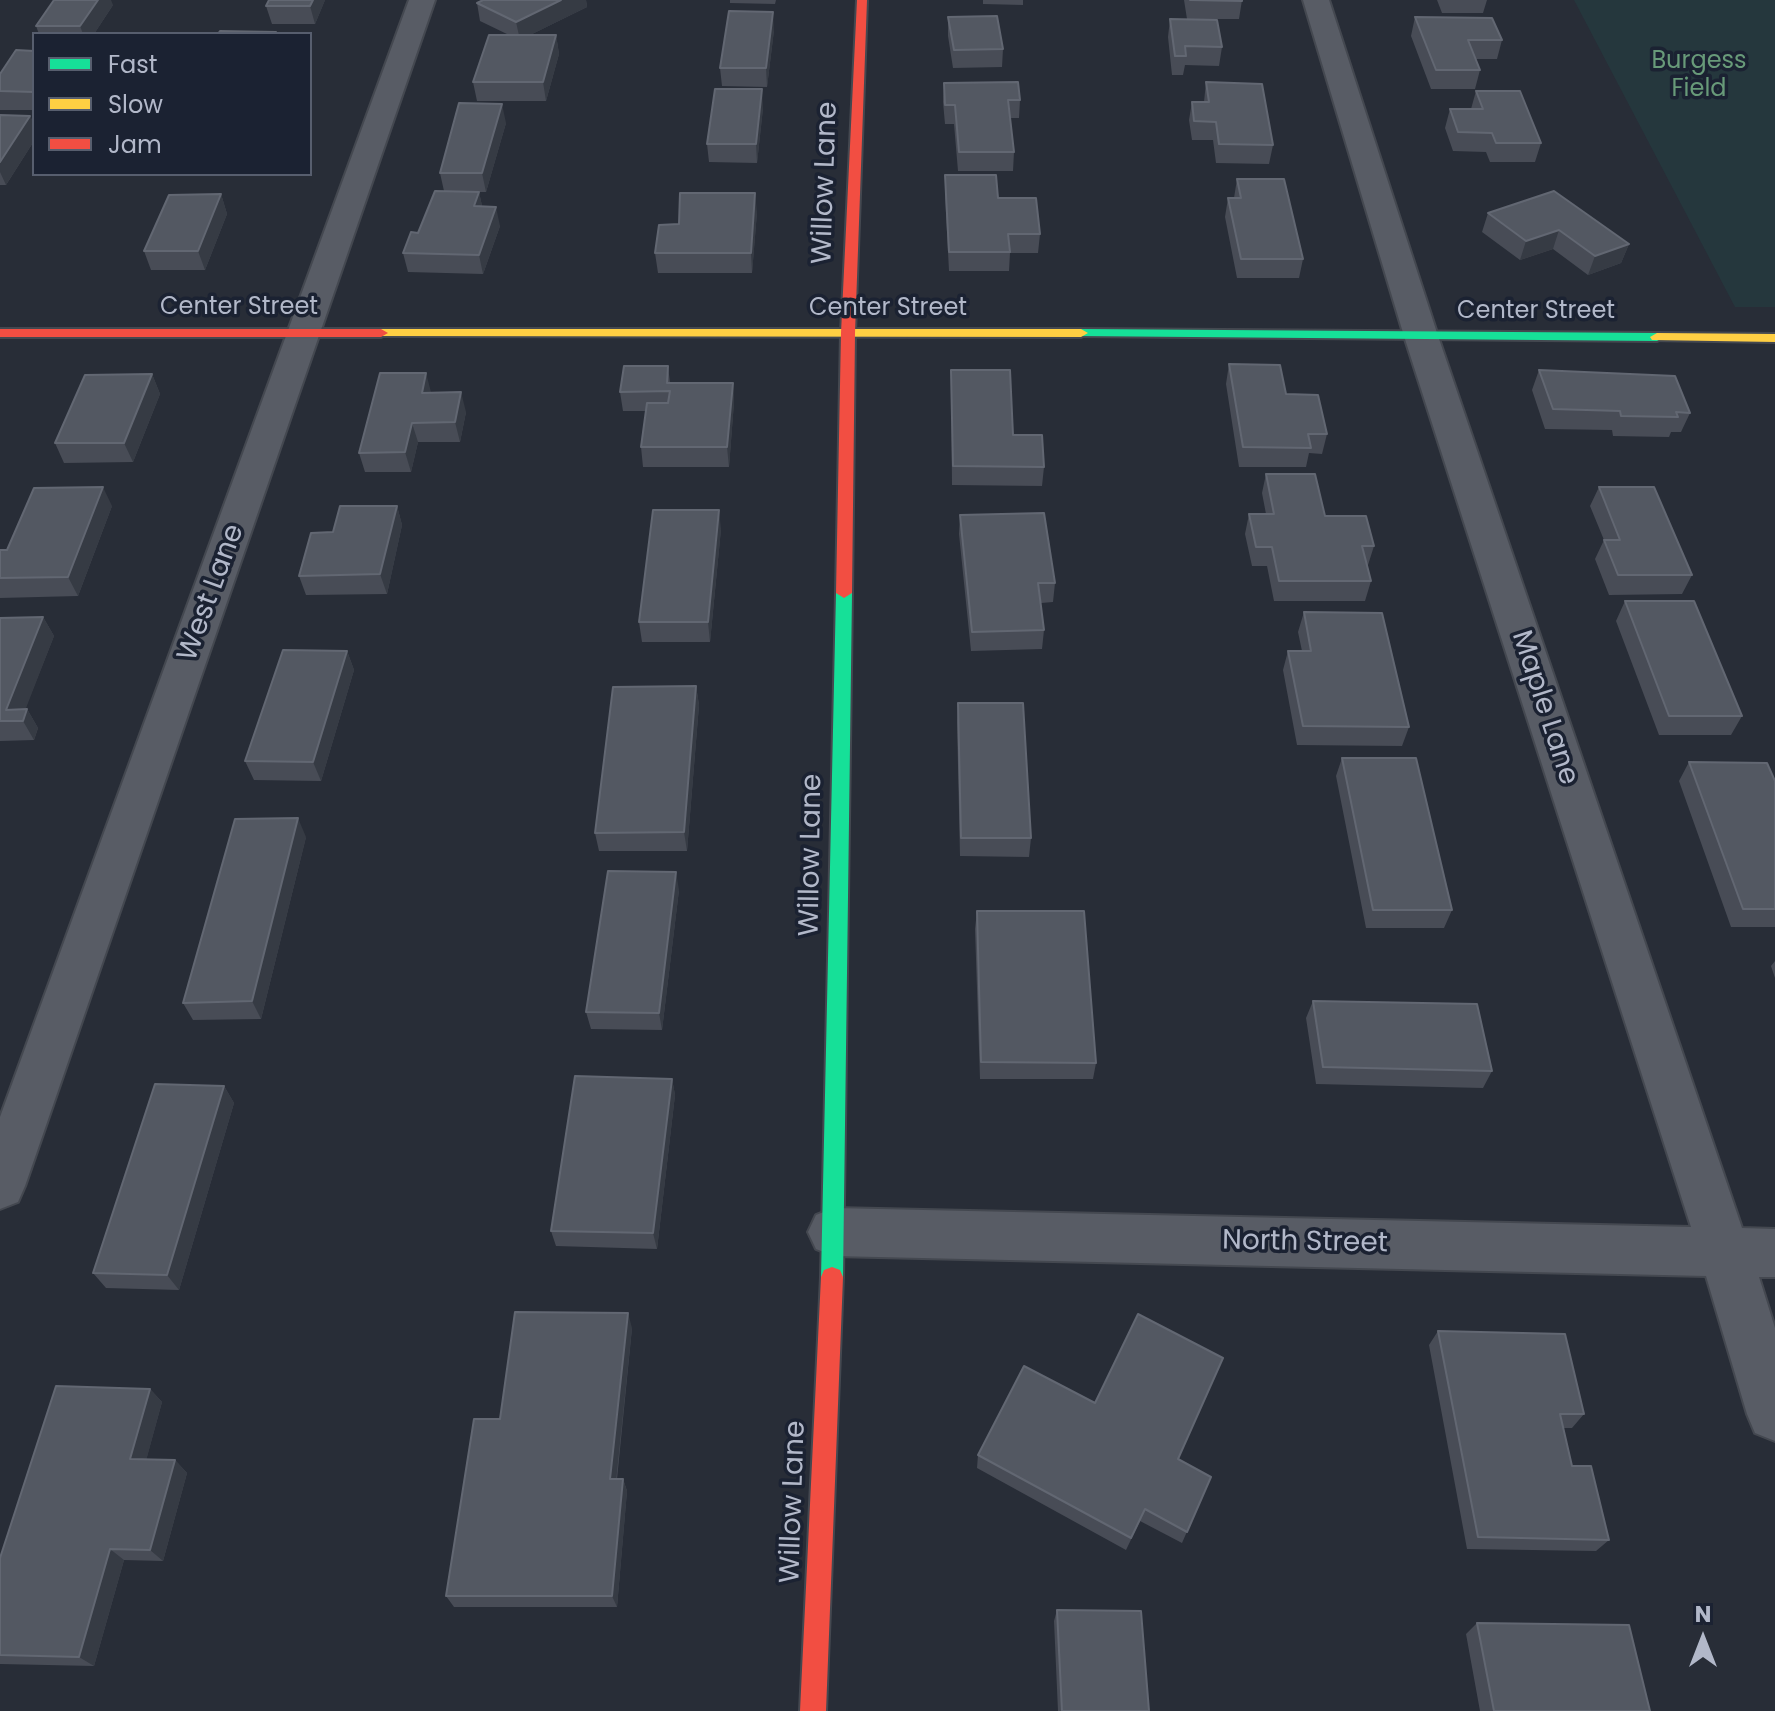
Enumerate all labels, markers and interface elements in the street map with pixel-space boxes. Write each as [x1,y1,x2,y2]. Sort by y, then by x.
legend [32,32,312,176]
text: Fast [108,48,158,81]
park label: Burgess Field [1651,48,1747,104]
text: Slow [108,88,163,121]
street label: Willow Lane [806,101,846,265]
text: Jam [108,128,162,161]
street label: Center Street [160,294,318,322]
street label: Center Street [809,295,967,323]
street label: Center Street [1457,298,1615,326]
street label: West Lane [172,520,252,666]
street label: Maple Lane [1503,627,1585,789]
street label: Willow Lane [794,773,830,937]
street label: North Street [1222,1225,1388,1261]
street label: Willow Lane [774,1420,814,1584]
north arrow [1663,1599,1743,1679]
text: N [1695,1599,1711,1630]

